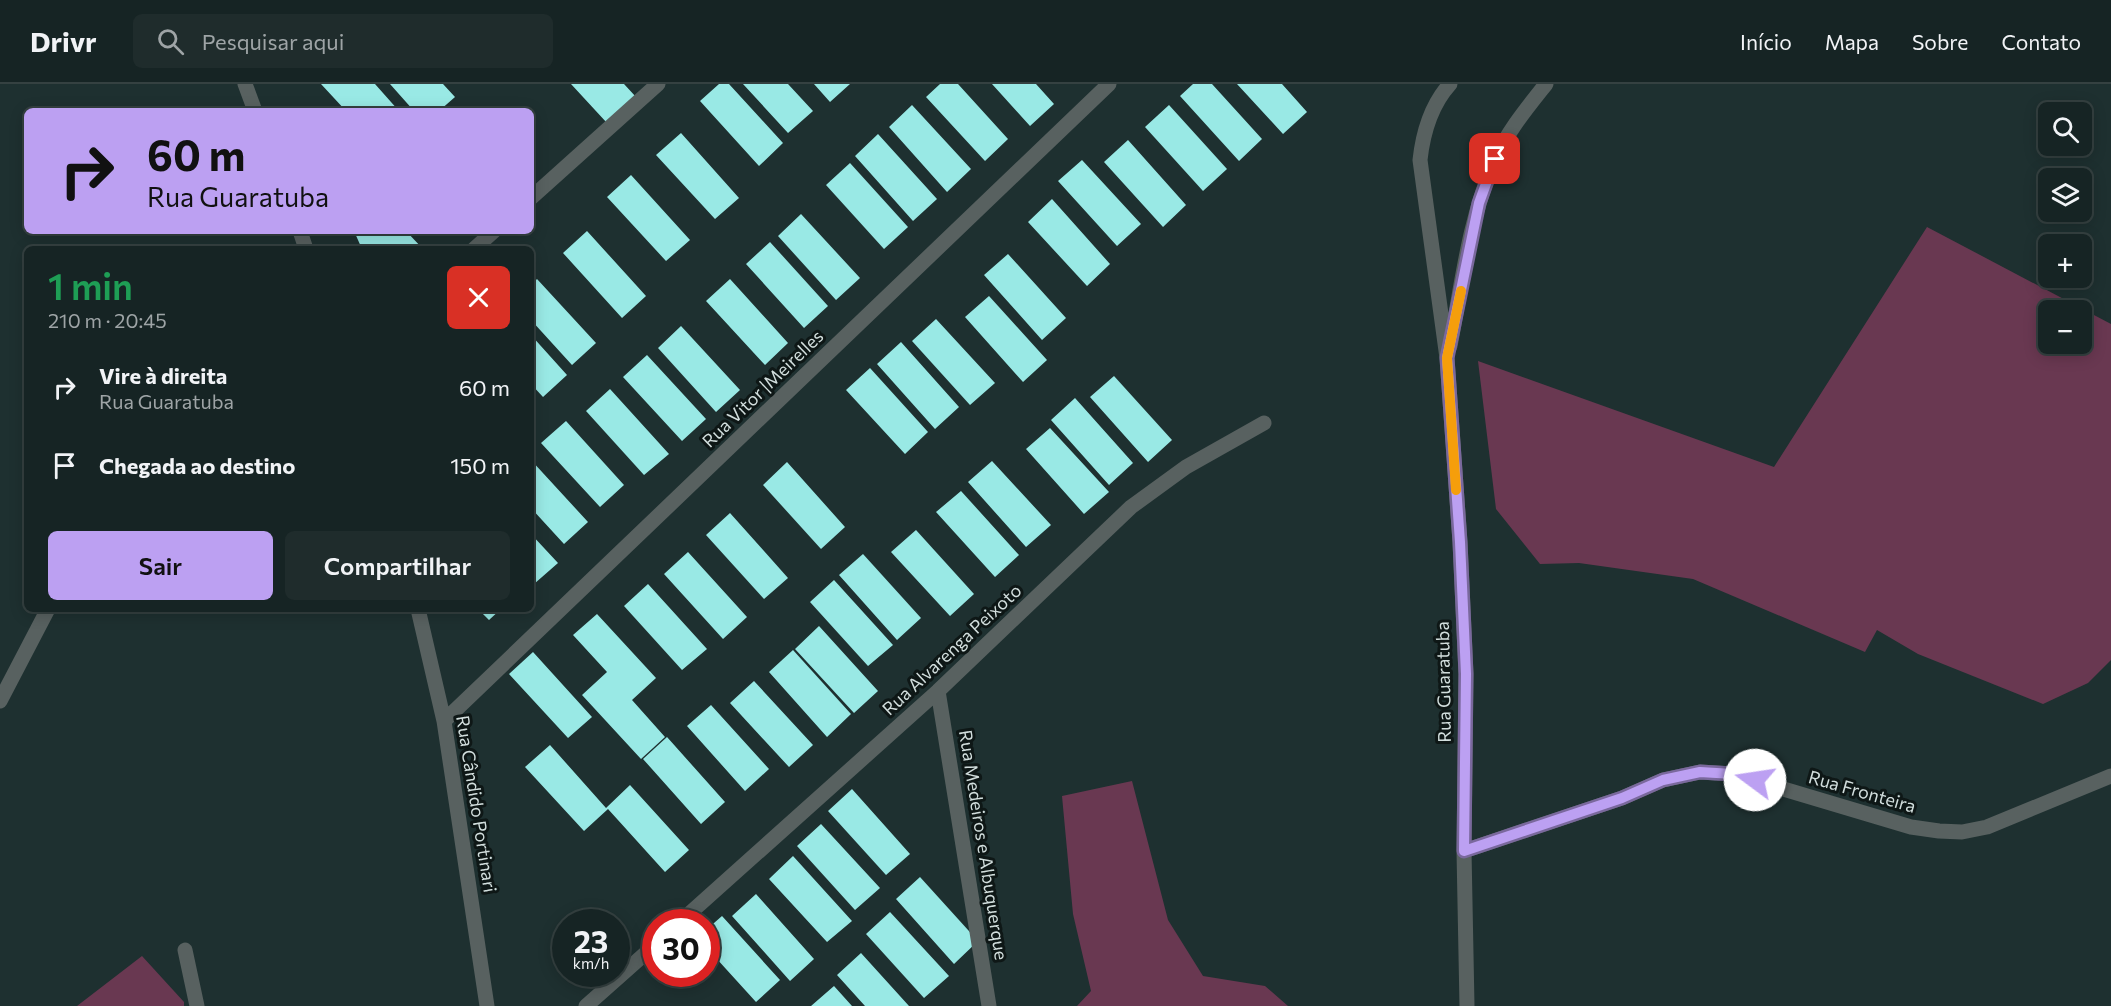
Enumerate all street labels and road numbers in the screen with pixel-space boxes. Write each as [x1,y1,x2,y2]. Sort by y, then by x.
street label: Rua Vitor |Meirelles [697,325,827,452]
street label: Rua Alvarenga Peixoto [877,579,1026,720]
street label: Rua Guaratuba [1431,621,1455,743]
street label: Rua Cândido Portinari [452,714,502,894]
street label: Rua Medeiros e Albuquerque [955,728,1013,962]
street label: Rua Fronteira [1806,765,1919,817]

